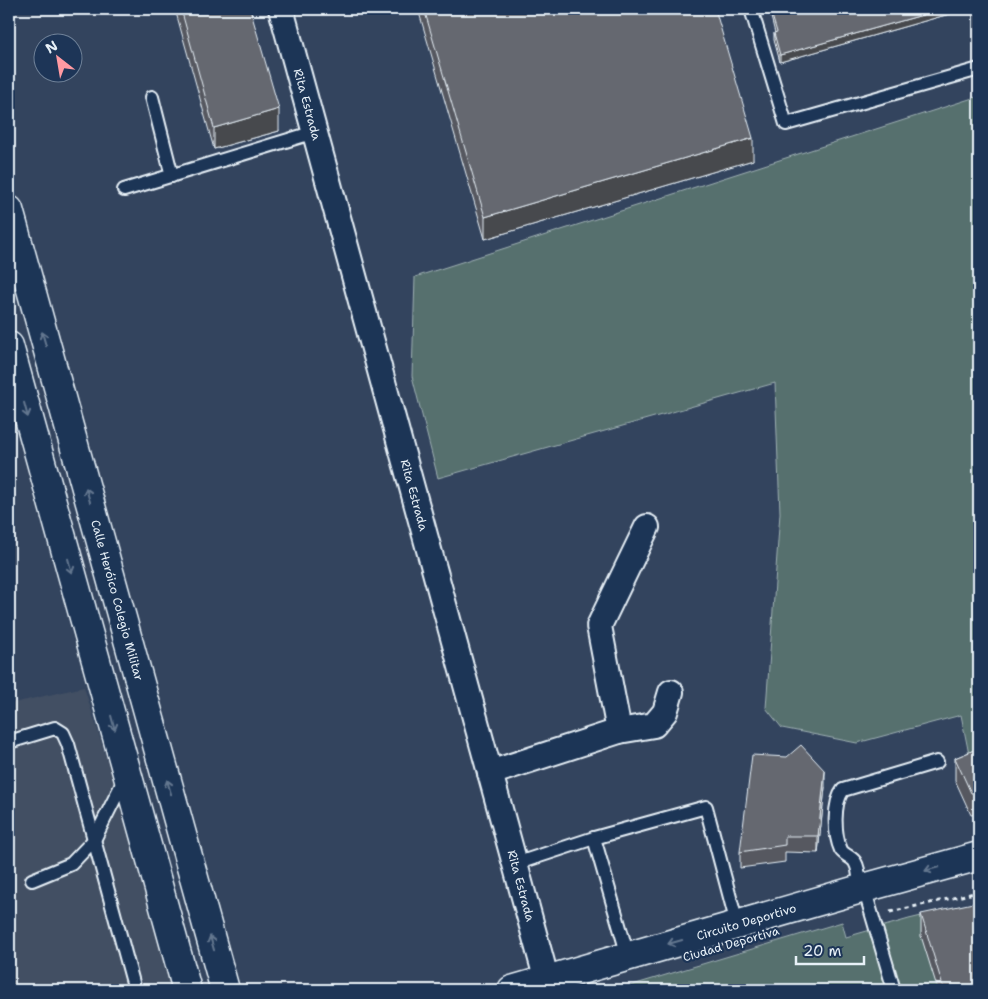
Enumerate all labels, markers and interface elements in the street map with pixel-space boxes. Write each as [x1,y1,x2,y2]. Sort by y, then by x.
north arrow [32,32,82,82]
text: N [42,36,61,57]
street label: Rita Estrada [290,67,325,143]
one-way arrow [39,331,49,347]
one-way arrow [22,401,32,417]
street label: Rita Estrada [397,458,432,533]
one-way arrow [83,488,92,504]
street label: Calle Heróico Colegio Militar [87,518,147,683]
one-way arrow [65,558,75,574]
one-way arrow [109,715,118,731]
one-way arrow [163,779,173,795]
street label: Rita Estrada [504,848,538,924]
one-way arrow [925,865,941,874]
street label: Circuito Deportivo [695,900,798,944]
street label: Ciudad Deportiva [681,922,782,965]
scale bar [796,934,863,966]
one-way arrow [207,936,217,952]
one-way arrow [667,938,683,948]
text: 20 m [803,941,842,961]

